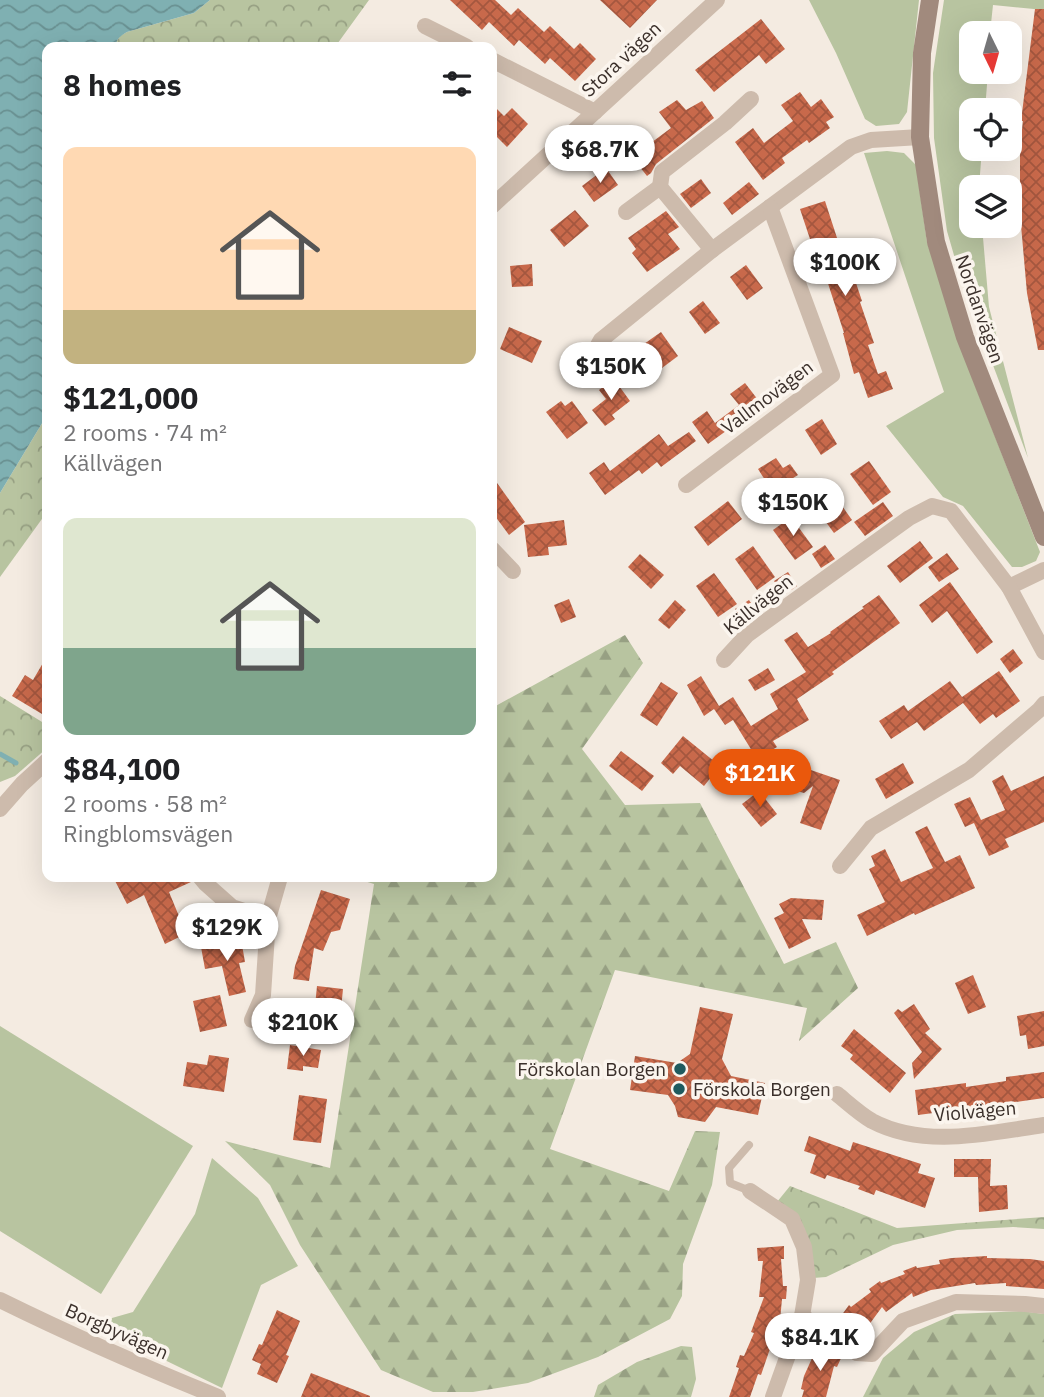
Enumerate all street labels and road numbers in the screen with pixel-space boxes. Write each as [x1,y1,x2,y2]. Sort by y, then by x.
street label: Stora vägen [576,16,666,102]
street label: Nordanvägen [950,252,1010,366]
street label: Vallmovägen [716,355,818,439]
street label: Källvägen [718,569,798,639]
street label: Violvägen [933,1095,1017,1127]
street label: Borgbyvägen [62,1298,172,1364]

